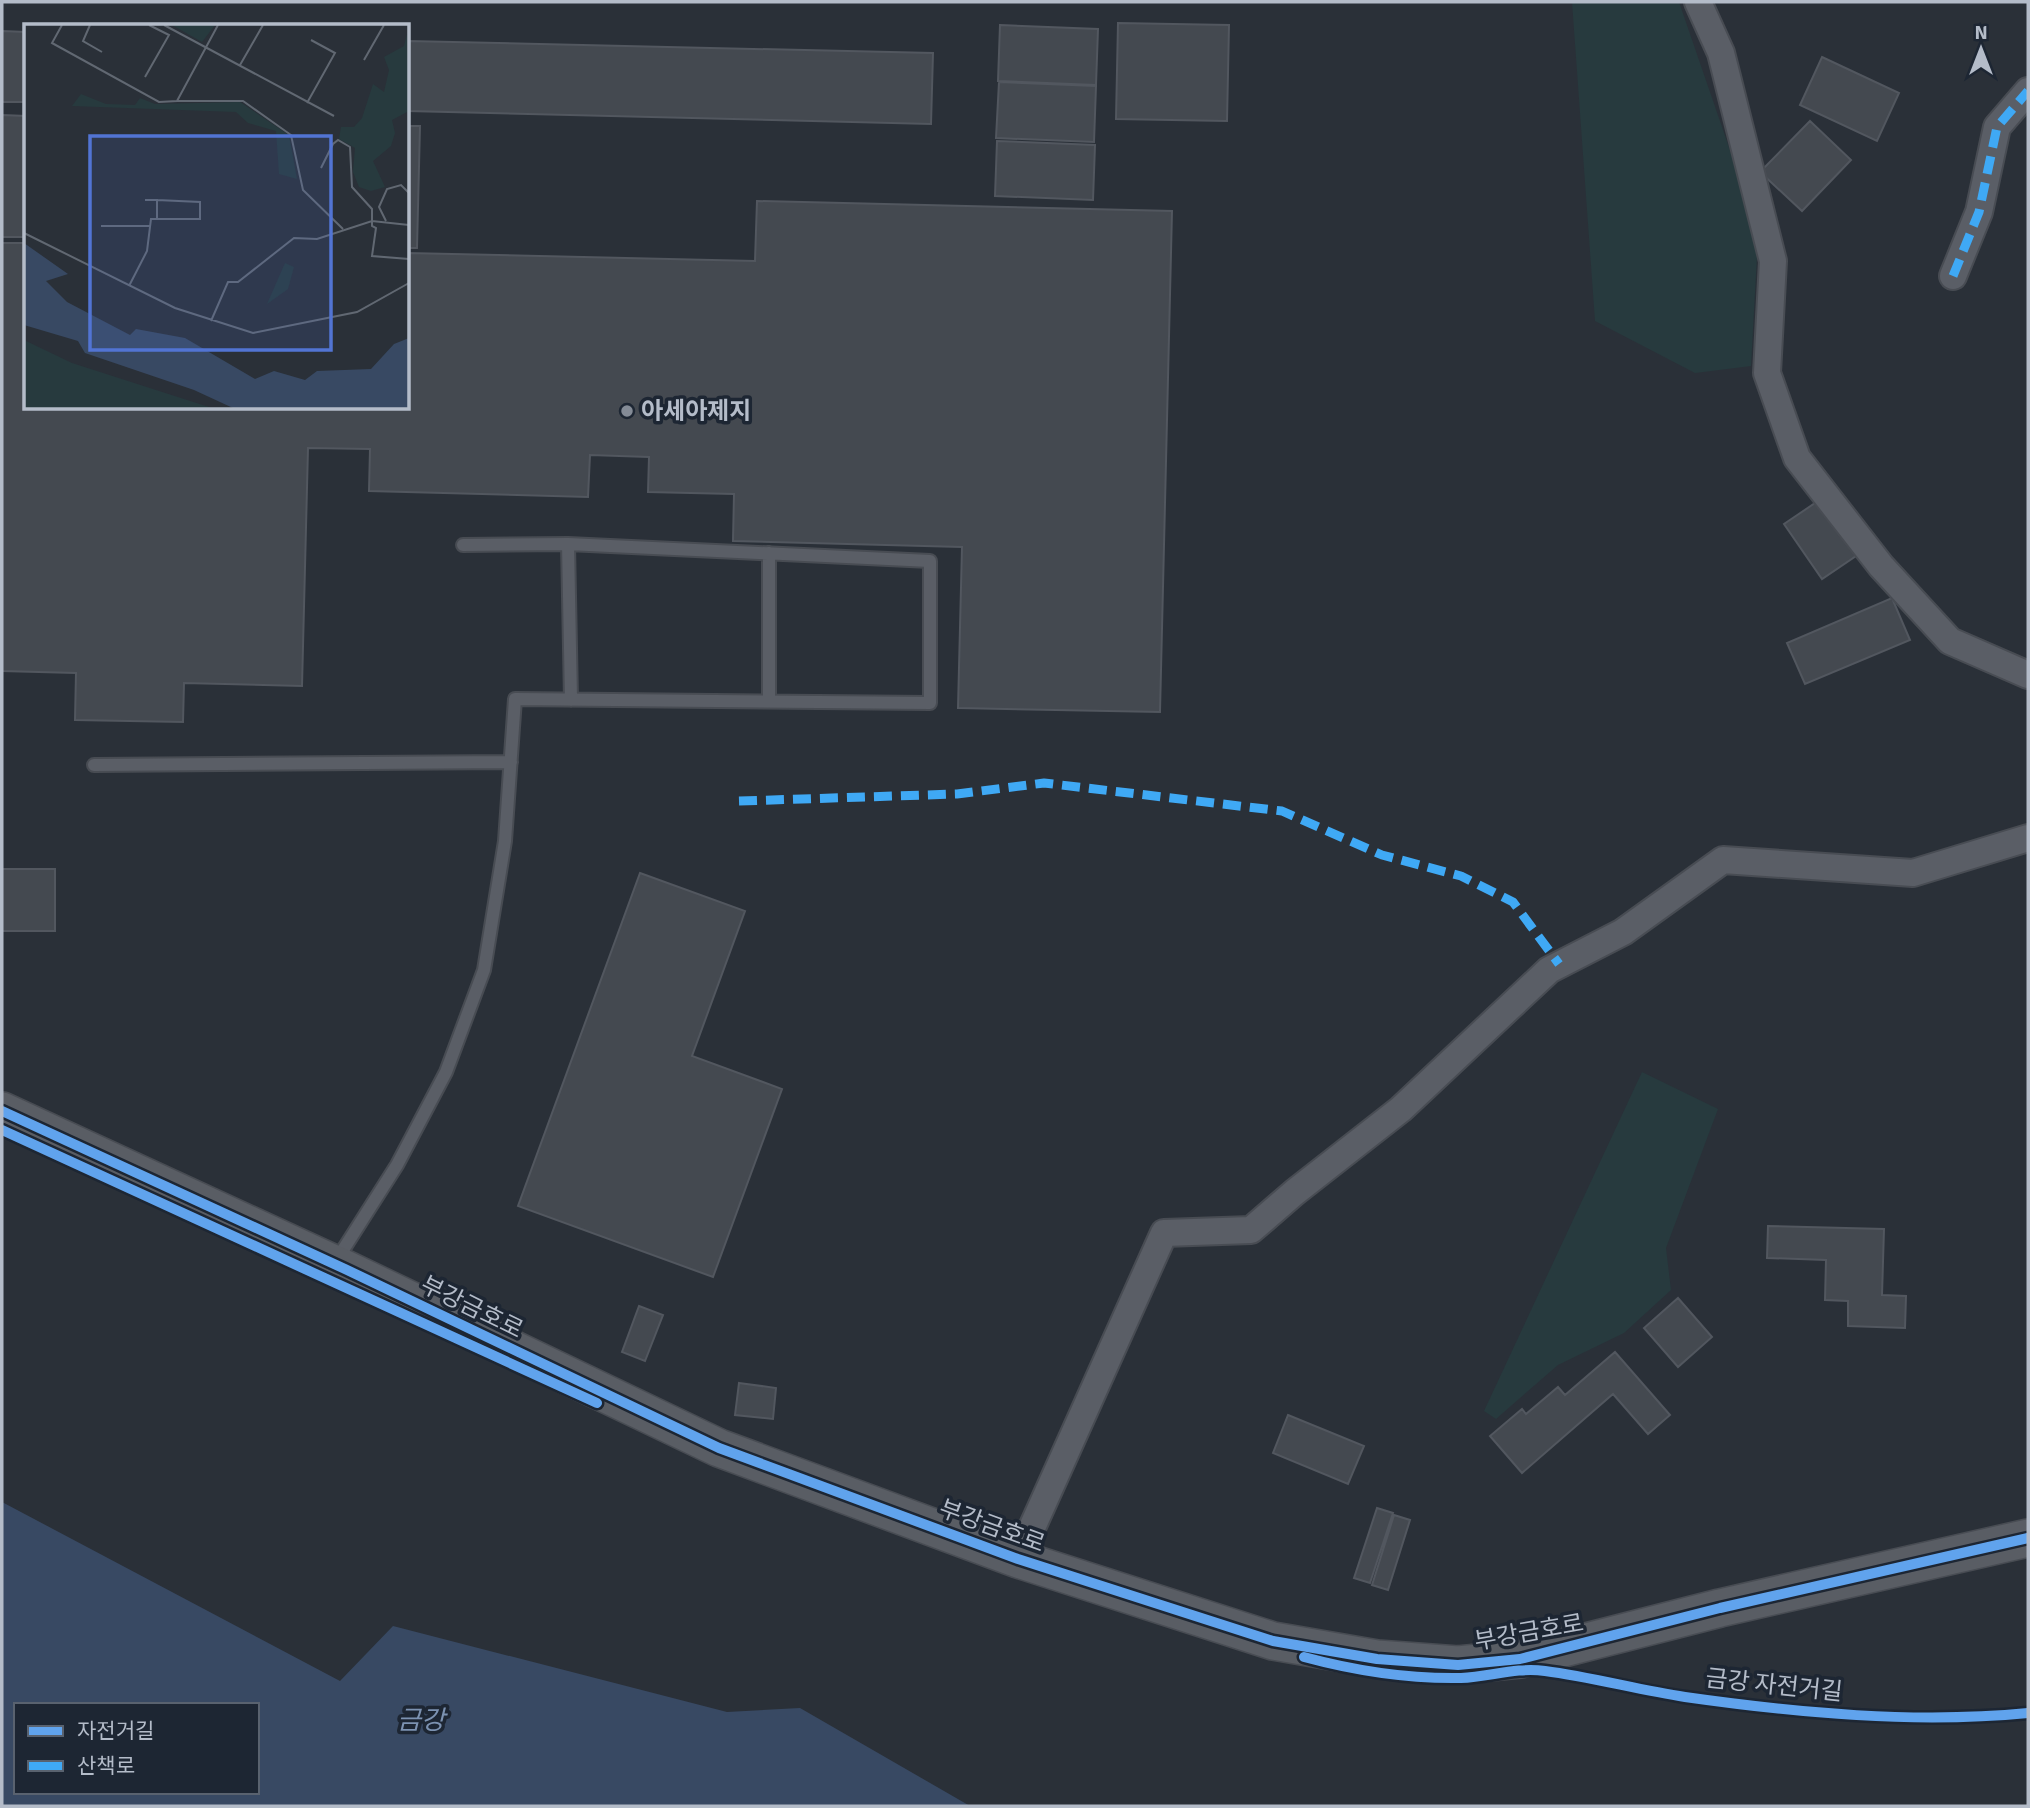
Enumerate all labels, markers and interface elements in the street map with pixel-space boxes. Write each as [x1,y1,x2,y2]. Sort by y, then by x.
north arrow [1946,14,2016,84]
text: N [1974,21,1988,45]
inset map [24,24,410,410]
place label: 아세아제지 [641,396,751,426]
marker: 아세아제지 [619,403,635,419]
street label: 부강금호로 [416,1269,528,1345]
street label: 부강금호로 [935,1493,1049,1559]
street label: 부강금호로 [1472,1608,1586,1656]
street label: 금강 자전거길 [1704,1663,1844,1707]
legend [14,1703,259,1794]
water label: 금강 [397,1705,448,1737]
text: 자전거길 [77,1718,154,1744]
text: 산책로 [77,1753,135,1779]

